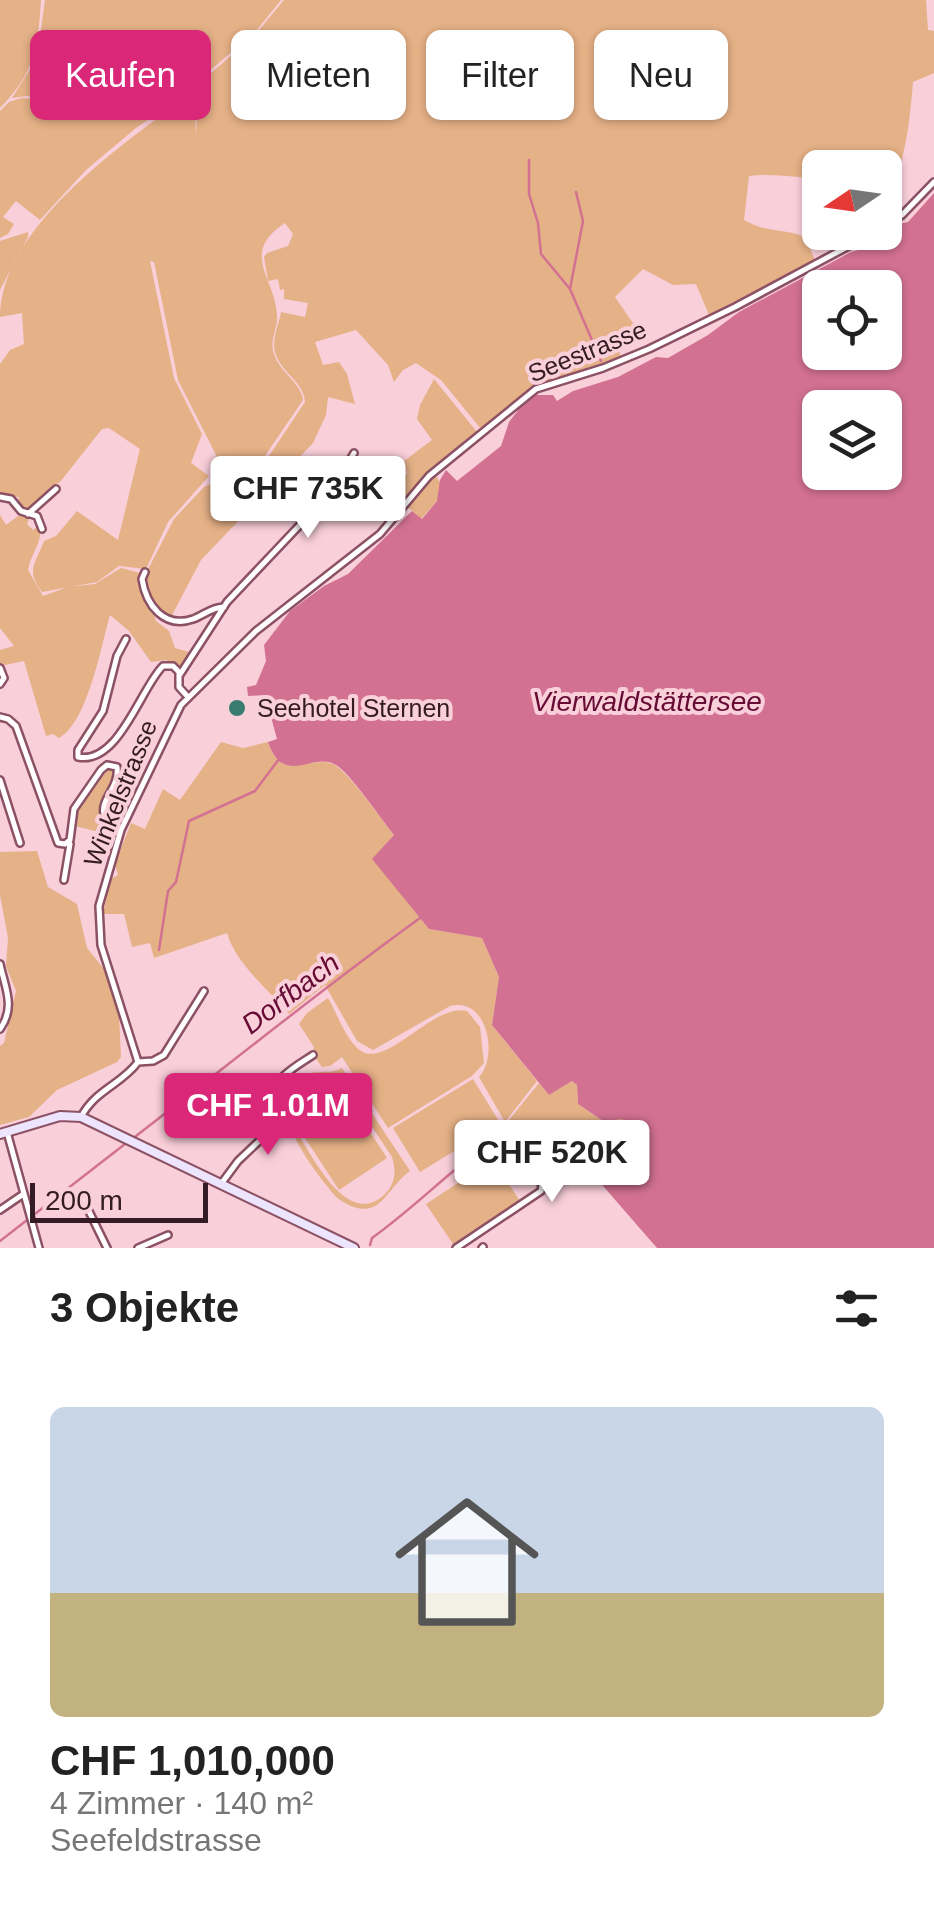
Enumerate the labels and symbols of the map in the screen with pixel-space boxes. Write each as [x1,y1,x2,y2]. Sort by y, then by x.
north arrow [802,150,902,250]
street label: Seestrasse [524,315,650,387]
pin: CHF 735K [205,456,411,541]
water label: Vierwaldstättersee [532,686,762,717]
place label: Seehotel Sternen [257,694,450,722]
marker: Seehotel Sternen [226,697,248,719]
street label: Winkelstrasse [78,716,162,870]
water label: Dorfbach [236,947,345,1040]
pin: CHF 1.01M [154,1073,382,1158]
pin: CHF 520K [449,1120,655,1205]
scale bar [30,1178,208,1222]

